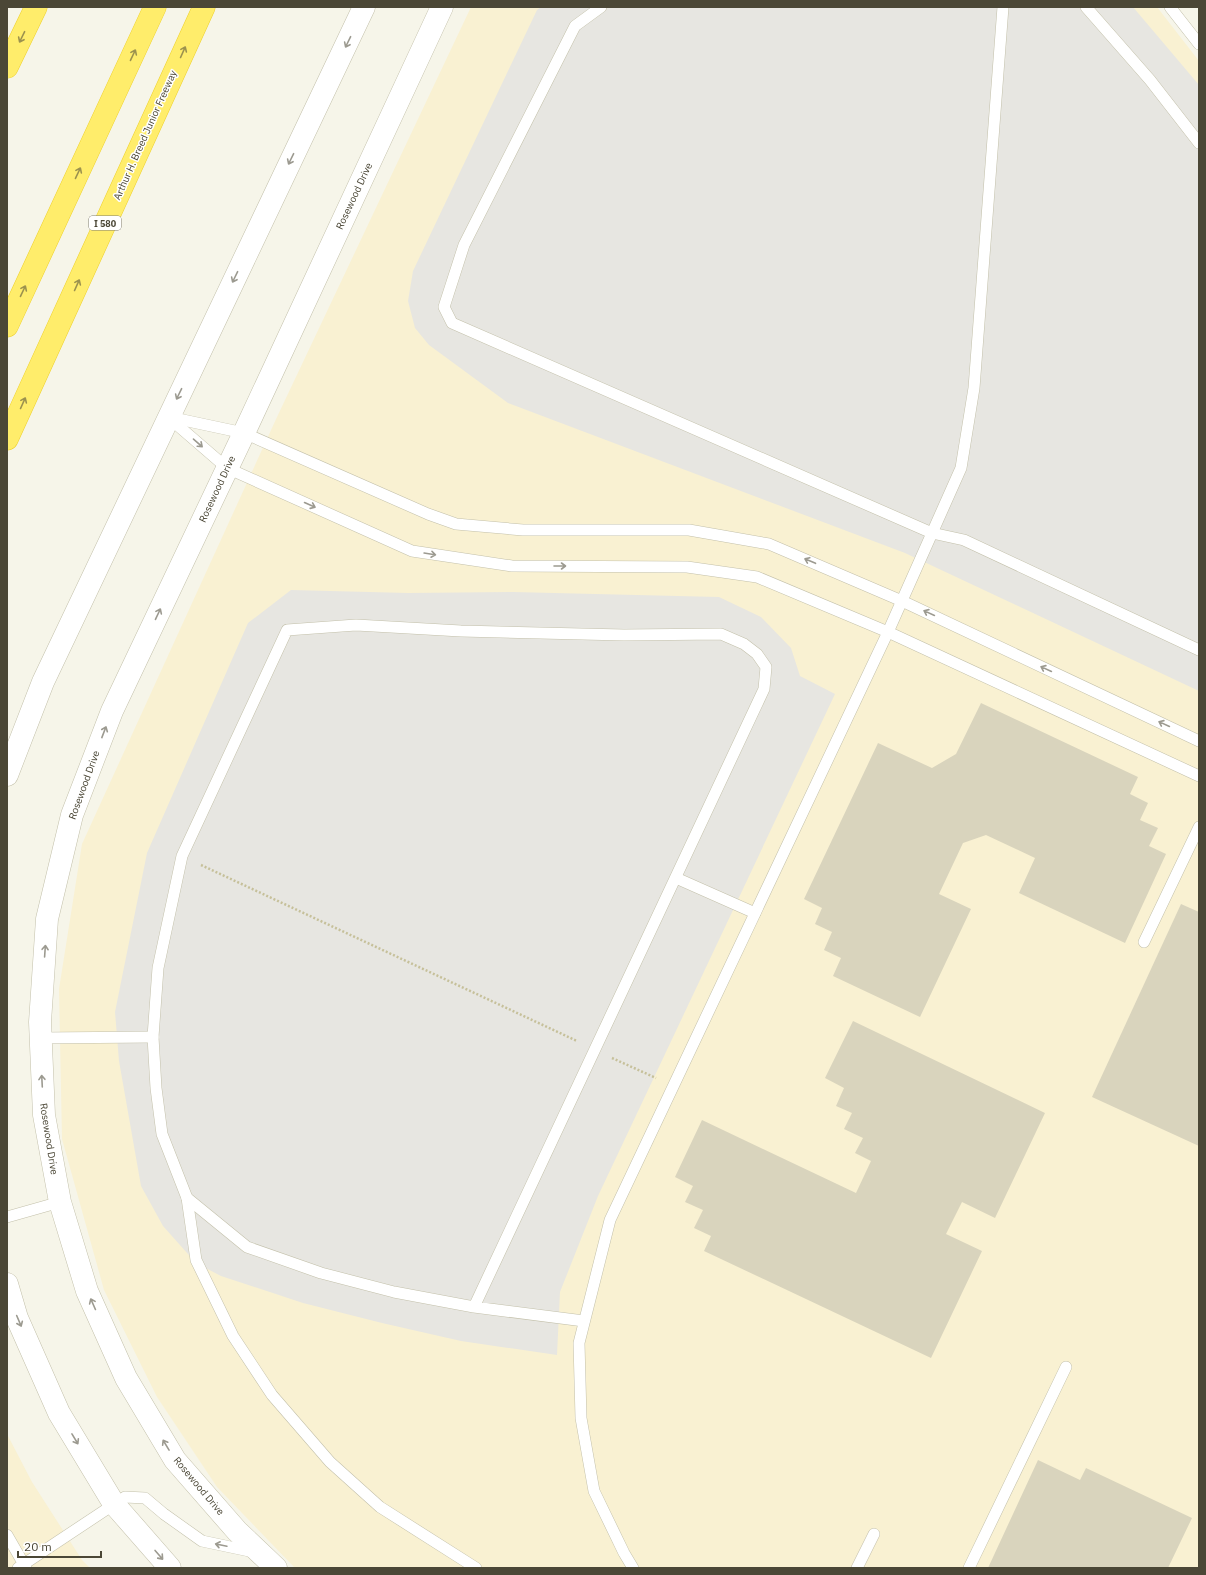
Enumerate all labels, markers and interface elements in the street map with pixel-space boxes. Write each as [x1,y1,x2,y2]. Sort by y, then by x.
one-way arrow [18,31,25,43]
one-way arrow [344,36,351,48]
one-way arrow [180,46,187,58]
one-way arrow [130,50,137,62]
street label: Arthur H. Breed Junior Freeway [110,68,180,202]
one-way arrow [287,153,295,165]
street label: Rosewood Drive [333,160,375,232]
one-way arrow [75,168,82,180]
road number: I 580 [89,216,121,230]
one-way arrow [231,270,238,282]
one-way arrow [74,279,81,291]
one-way arrow [20,285,27,297]
one-way arrow [175,388,182,400]
one-way arrow [20,397,27,409]
one-way arrow [192,438,203,447]
street label: Rosewood Drive [196,453,238,525]
one-way arrow [304,502,316,509]
one-way arrow [423,550,436,558]
one-way arrow [804,557,816,565]
one-way arrow [553,562,566,570]
one-way arrow [155,608,162,620]
one-way arrow [923,609,935,616]
one-way arrow [1041,665,1053,672]
one-way arrow [1158,720,1170,727]
one-way arrow [101,727,109,739]
street label: Rosewood Drive [66,748,103,821]
one-way arrow [41,945,48,958]
one-way arrow [39,1075,46,1088]
street label: Rosewood Drive [37,1102,61,1176]
one-way arrow [89,1298,96,1310]
one-way arrow [16,1315,23,1327]
one-way arrow [71,1433,79,1445]
one-way arrow [162,1439,170,1451]
street label: Rosewood Drive [171,1454,228,1518]
scale bar [18,1533,101,1559]
text: 20 m [24,1539,52,1554]
one-way arrow [215,1540,228,1548]
one-way arrow [154,1550,163,1561]

